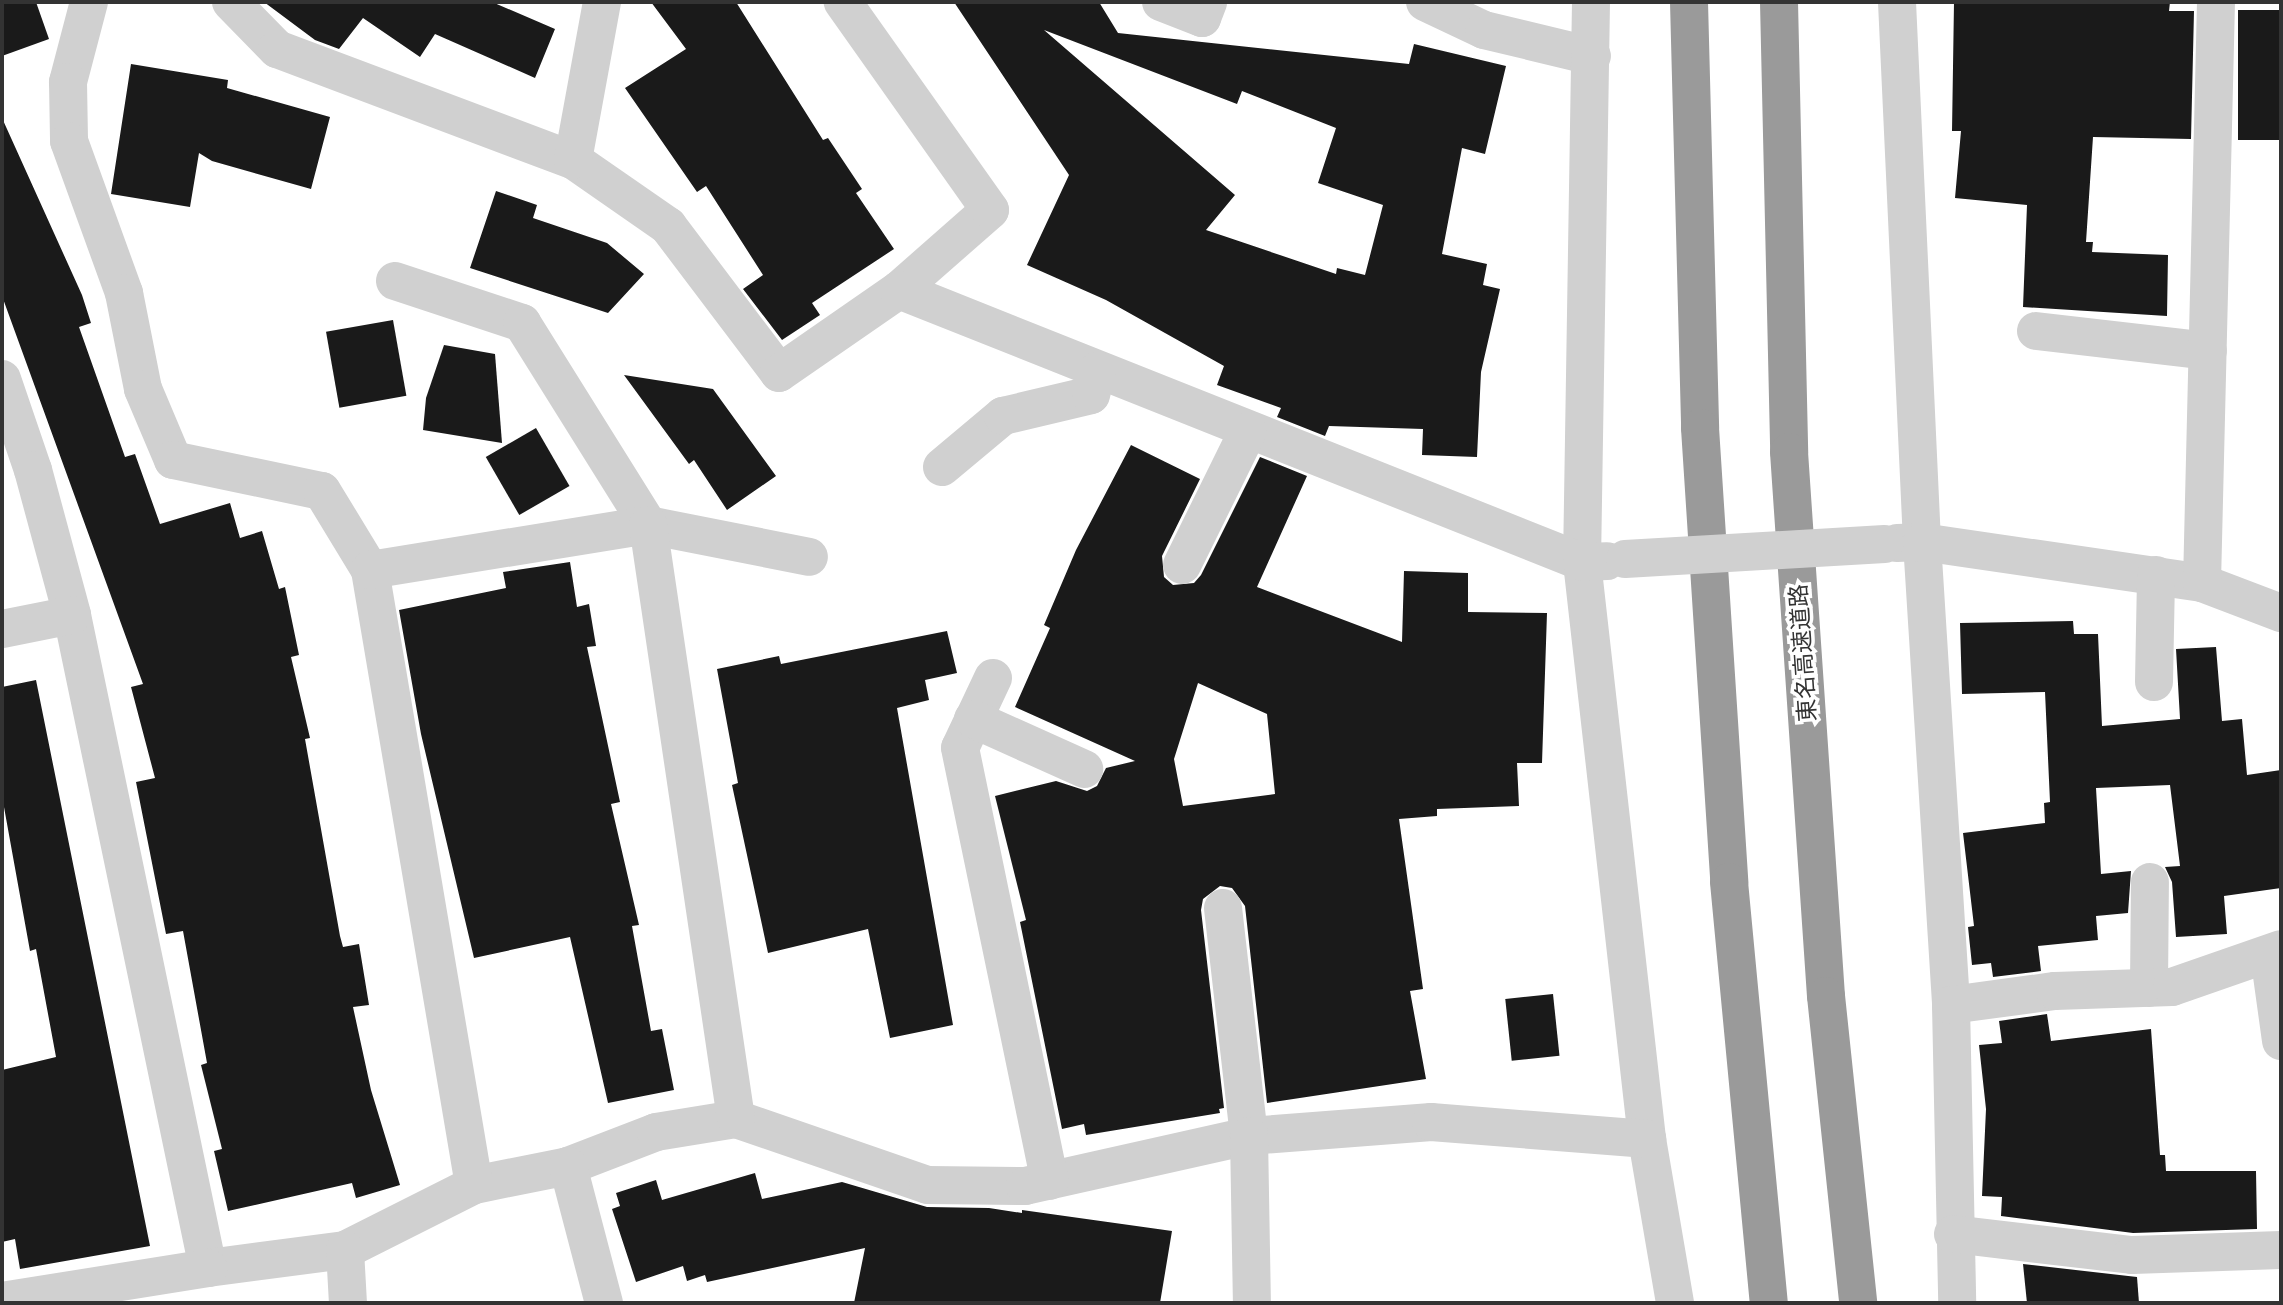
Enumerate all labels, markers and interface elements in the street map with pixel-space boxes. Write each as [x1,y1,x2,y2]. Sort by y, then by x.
street label: 東名高速道路 [1783,583,1821,723]

